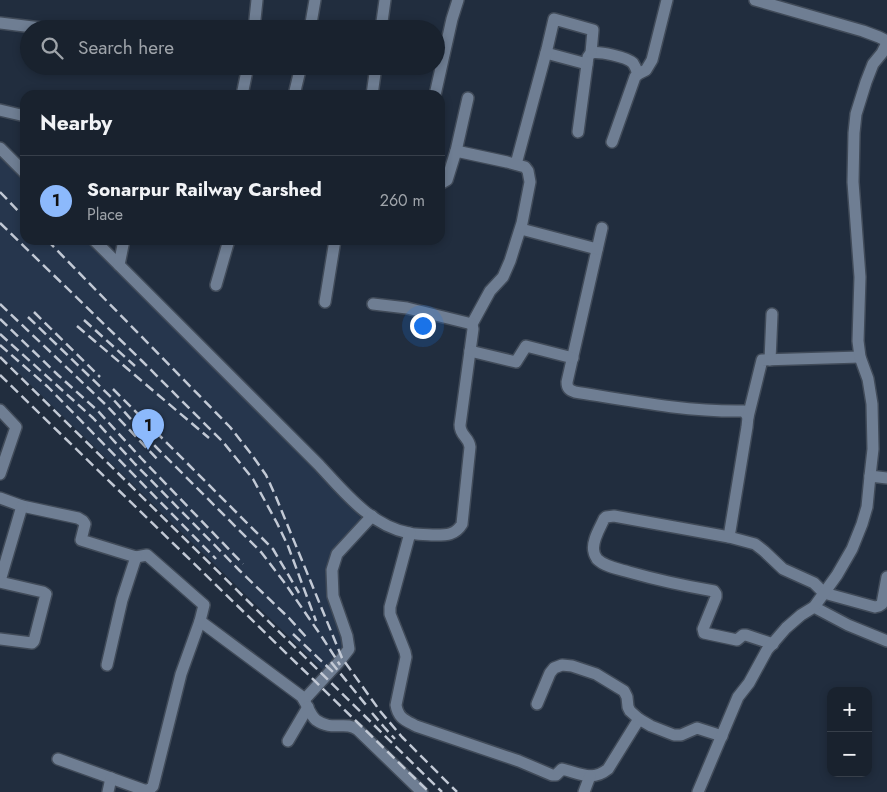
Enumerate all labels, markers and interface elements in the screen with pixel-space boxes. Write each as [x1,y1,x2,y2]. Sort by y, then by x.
search box [20,20,445,75]
icon: search [38,34,66,62]
text: Search here [78,34,174,61]
text: Nearby [40,108,112,138]
text: Sonarpur Railway Carshed [87,176,322,203]
text: 1 [52,189,60,212]
text: 260 m [380,189,425,212]
text: Place [87,203,123,226]
your location [410,313,436,339]
pin: 1 [132,409,164,450]
map controls [827,687,872,777]
button: + [827,687,872,732]
button: − [827,732,872,777]

